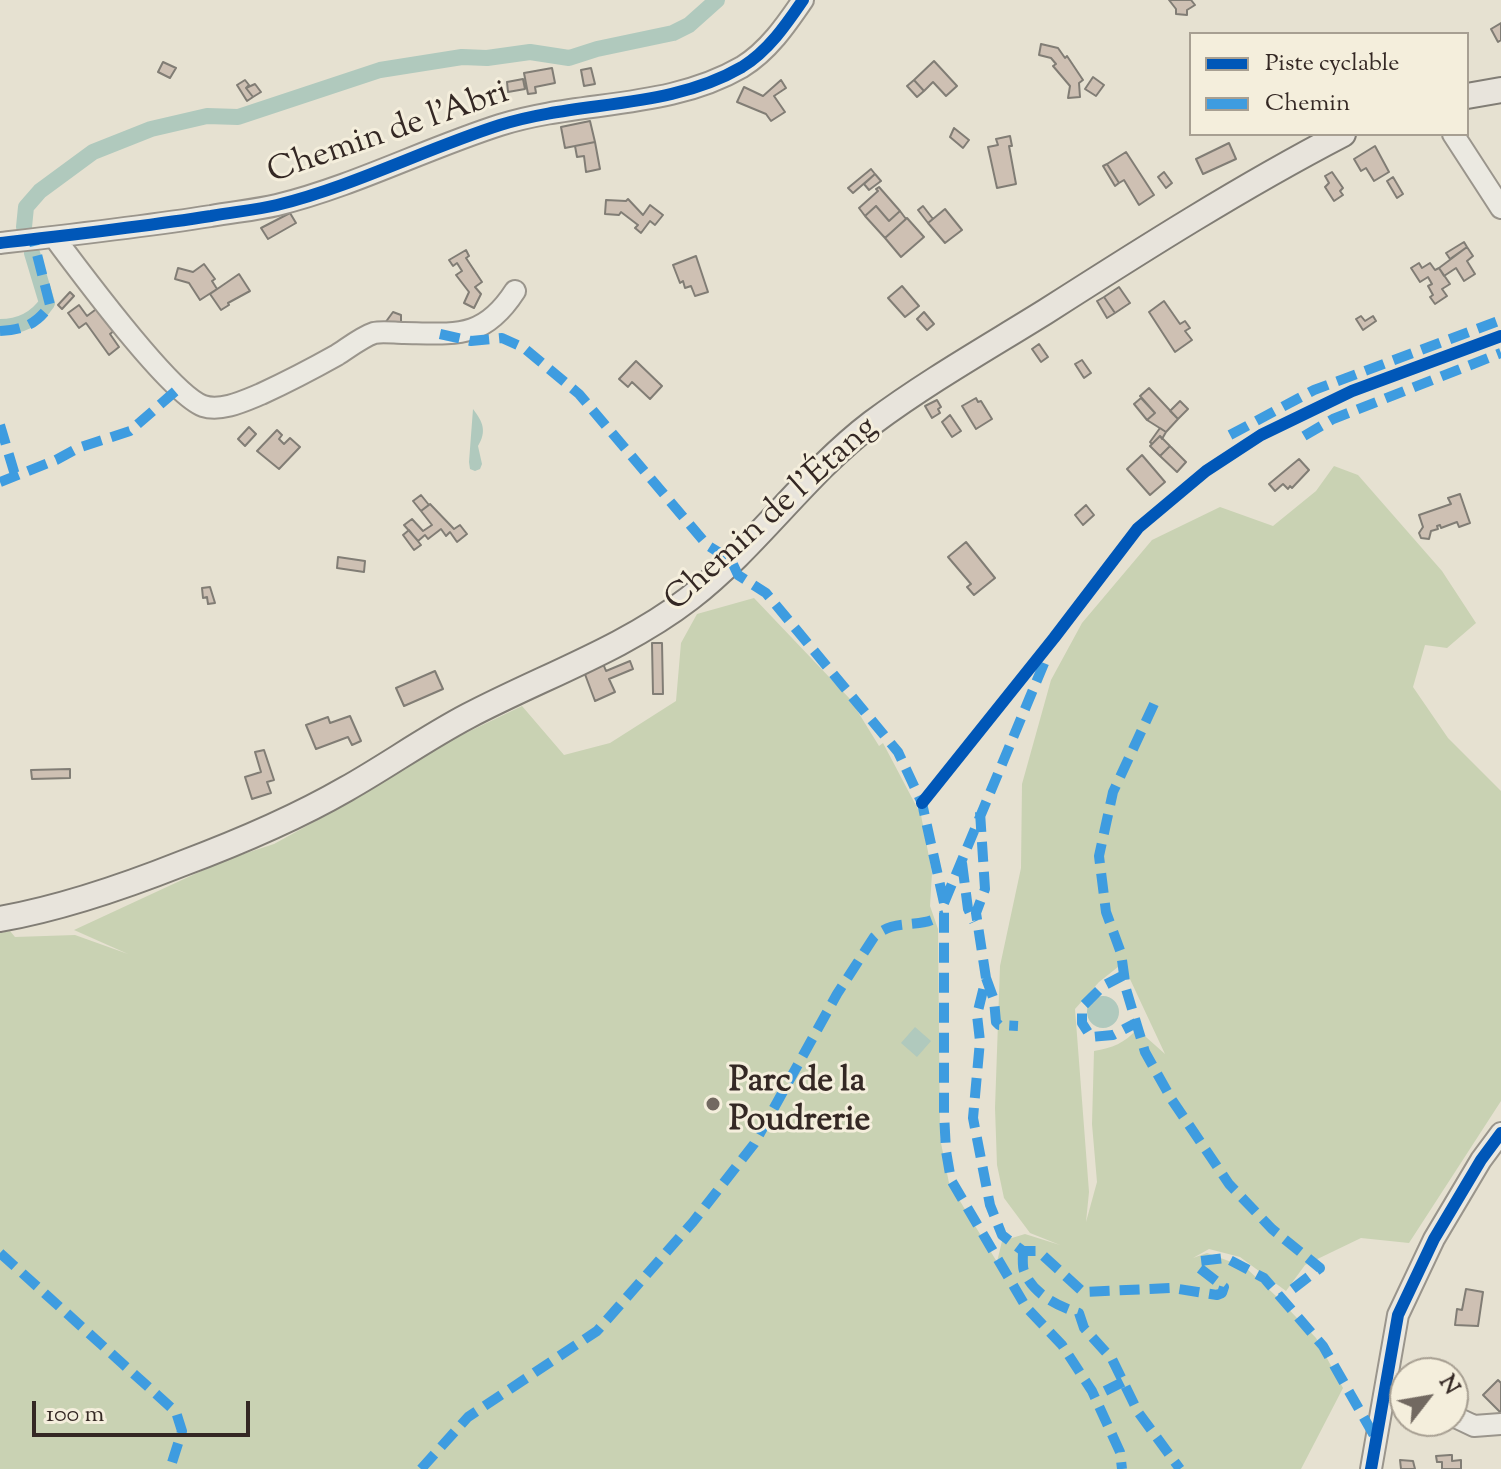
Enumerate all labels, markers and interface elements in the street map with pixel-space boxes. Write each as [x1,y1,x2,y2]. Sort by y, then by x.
legend [1189,32,1469,136]
text: Piste cyclable [1265,47,1400,81]
street label: Chemin de l'Abri [263,75,515,195]
text: Chemin [1265,87,1350,121]
street label: Chemin de l’Étang [658,410,888,622]
place label: Parc de la Poudrerie [729,1064,870,1144]
marker: Parc de la Poudrerie [704,1095,722,1113]
north arrow [1389,1357,1469,1437]
text: N [1430,1370,1466,1401]
scale bar [36,1385,254,1435]
text: 100 m [46,1398,104,1432]

